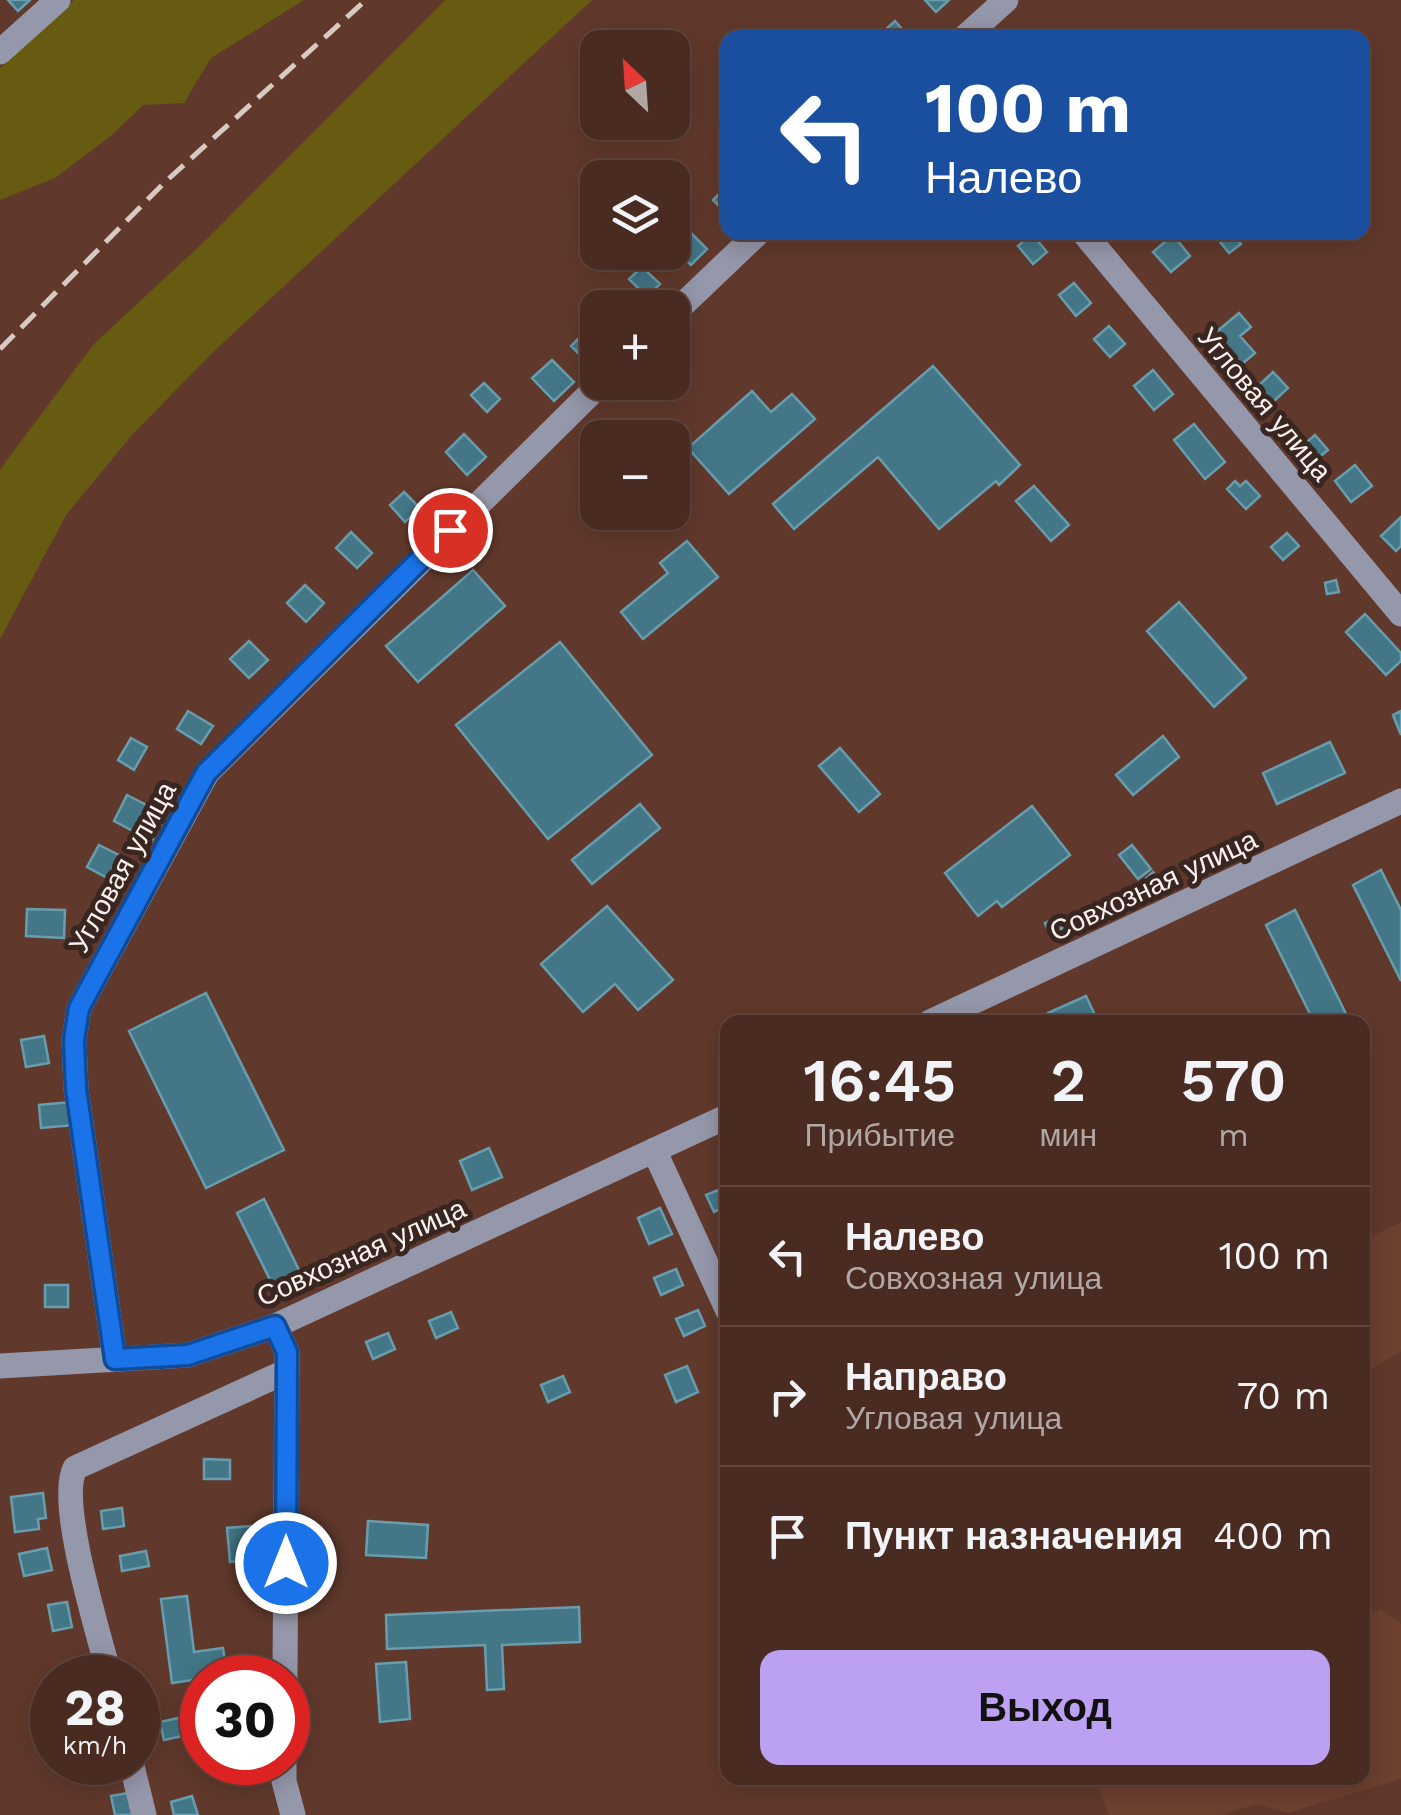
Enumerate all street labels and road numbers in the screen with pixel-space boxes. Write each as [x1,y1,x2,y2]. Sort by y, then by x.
street label: Угловая улица [1191,321,1339,488]
street label: Угловая улица [62,776,183,958]
street label: Совхозная улица [1044,823,1263,948]
street label: Совхозная улица [252,1191,471,1313]

